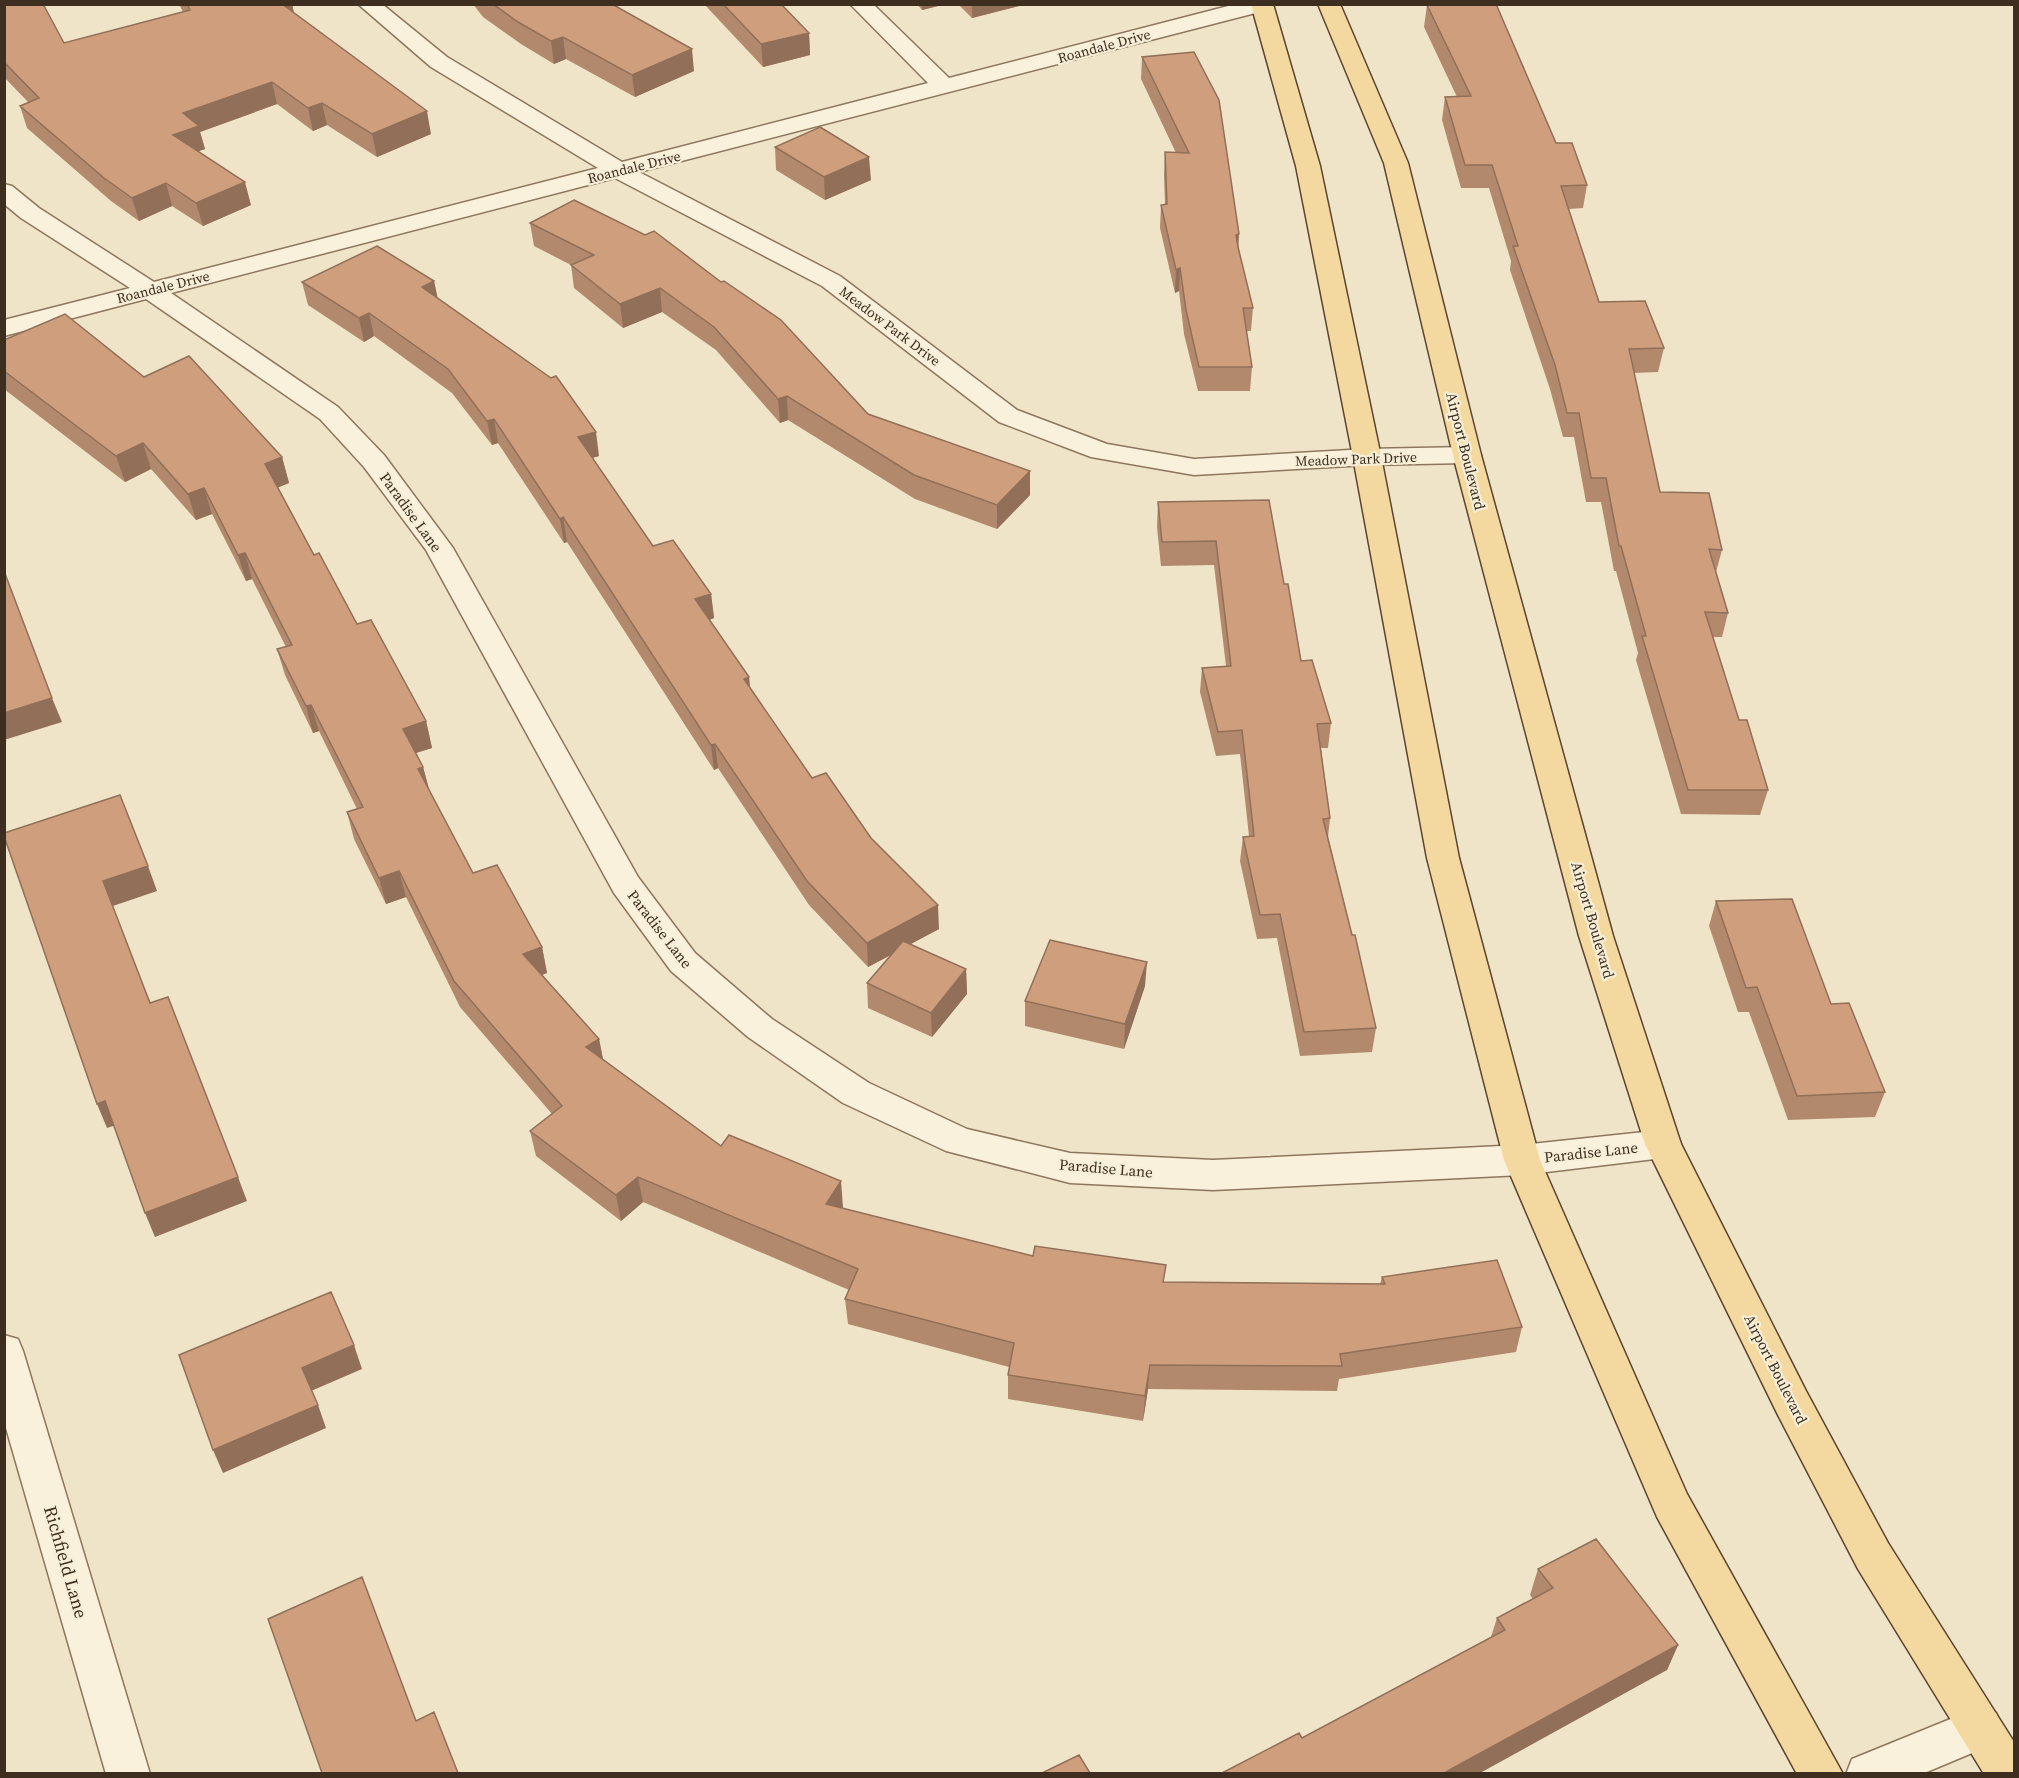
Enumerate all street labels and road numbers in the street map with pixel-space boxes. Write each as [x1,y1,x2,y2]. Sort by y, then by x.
street label: Roandale Drive [1055,24,1153,68]
street label: Roandale Drive [585,146,683,188]
street label: Roandale Drive [114,266,212,308]
street label: Meadow Park Drive [835,281,945,371]
street label: Airport Boulevard [1441,390,1491,513]
street label: Meadow Park Drive [1295,447,1417,471]
street label: Paradise Lane [375,468,447,557]
street label: Airport Boulevard [1566,859,1620,981]
street label: Paradise Lane [623,885,697,973]
street label: Paradise Lane [1543,1137,1639,1167]
street label: Paradise Lane [1058,1153,1154,1183]
street label: Airport Boulevard [1739,1311,1813,1428]
street label: Richfield Lane [38,1503,94,1621]

